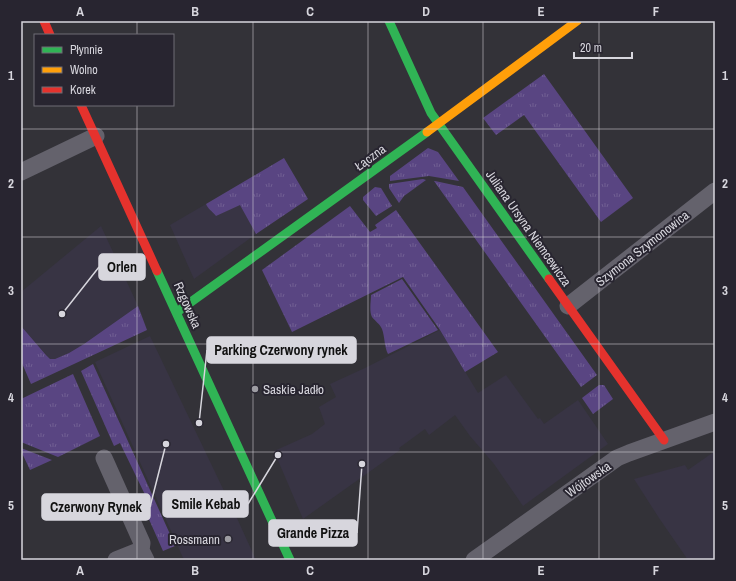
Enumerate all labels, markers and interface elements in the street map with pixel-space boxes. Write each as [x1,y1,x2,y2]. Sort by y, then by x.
text: A [76,3,84,20]
text: B [191,3,199,20]
text: C [306,3,314,20]
text: D [422,3,430,20]
text: E [537,3,545,20]
text: F [653,3,660,20]
legend [34,34,174,106]
scale bar [574,34,632,60]
text: 20 m [580,40,602,56]
text: Płynnie [70,42,103,58]
text: Wolno [70,62,98,78]
text: 1 [8,67,14,84]
text: 1 [722,67,728,84]
text: Korek [70,82,96,98]
street label: Łączna [351,140,389,174]
street label: Juliana Ursyna Niemcewicza [482,167,575,290]
text: 2 [8,175,14,192]
text: 2 [722,175,728,192]
street label: Szymona Szymonowica [592,207,692,290]
callout: Orlen [99,254,145,280]
text: Orlen [107,258,137,276]
street label: Rzgowska [170,279,205,331]
text: 3 [8,282,14,299]
text: 3 [722,282,728,299]
callout: Parking Czerwony rynek [207,337,356,363]
text: Parking Czerwony rynek [214,341,348,359]
place label: Saskie Jadło [263,381,324,398]
marker: Saskie Jadło [250,384,260,394]
text: 4 [8,389,14,406]
text: 4 [722,389,728,406]
street label: Wójtowska [562,458,614,501]
callout: Smile Kebab [163,491,248,517]
callout: Czerwony Rynek [42,494,150,520]
text: Smile Kebab [172,495,240,513]
text: 5 [8,497,14,514]
text: 5 [722,497,728,514]
text: Czerwony Rynek [50,498,143,516]
callout: Grande Pizza [269,520,357,546]
text: Grande Pizza [277,524,350,542]
place label: Rossmann [169,531,220,548]
marker: Rossmann [223,534,233,544]
text: A [76,562,84,579]
text: B [191,562,199,579]
text: C [306,562,314,579]
text: D [422,562,430,579]
text: E [537,562,545,579]
text: F [653,562,660,579]

